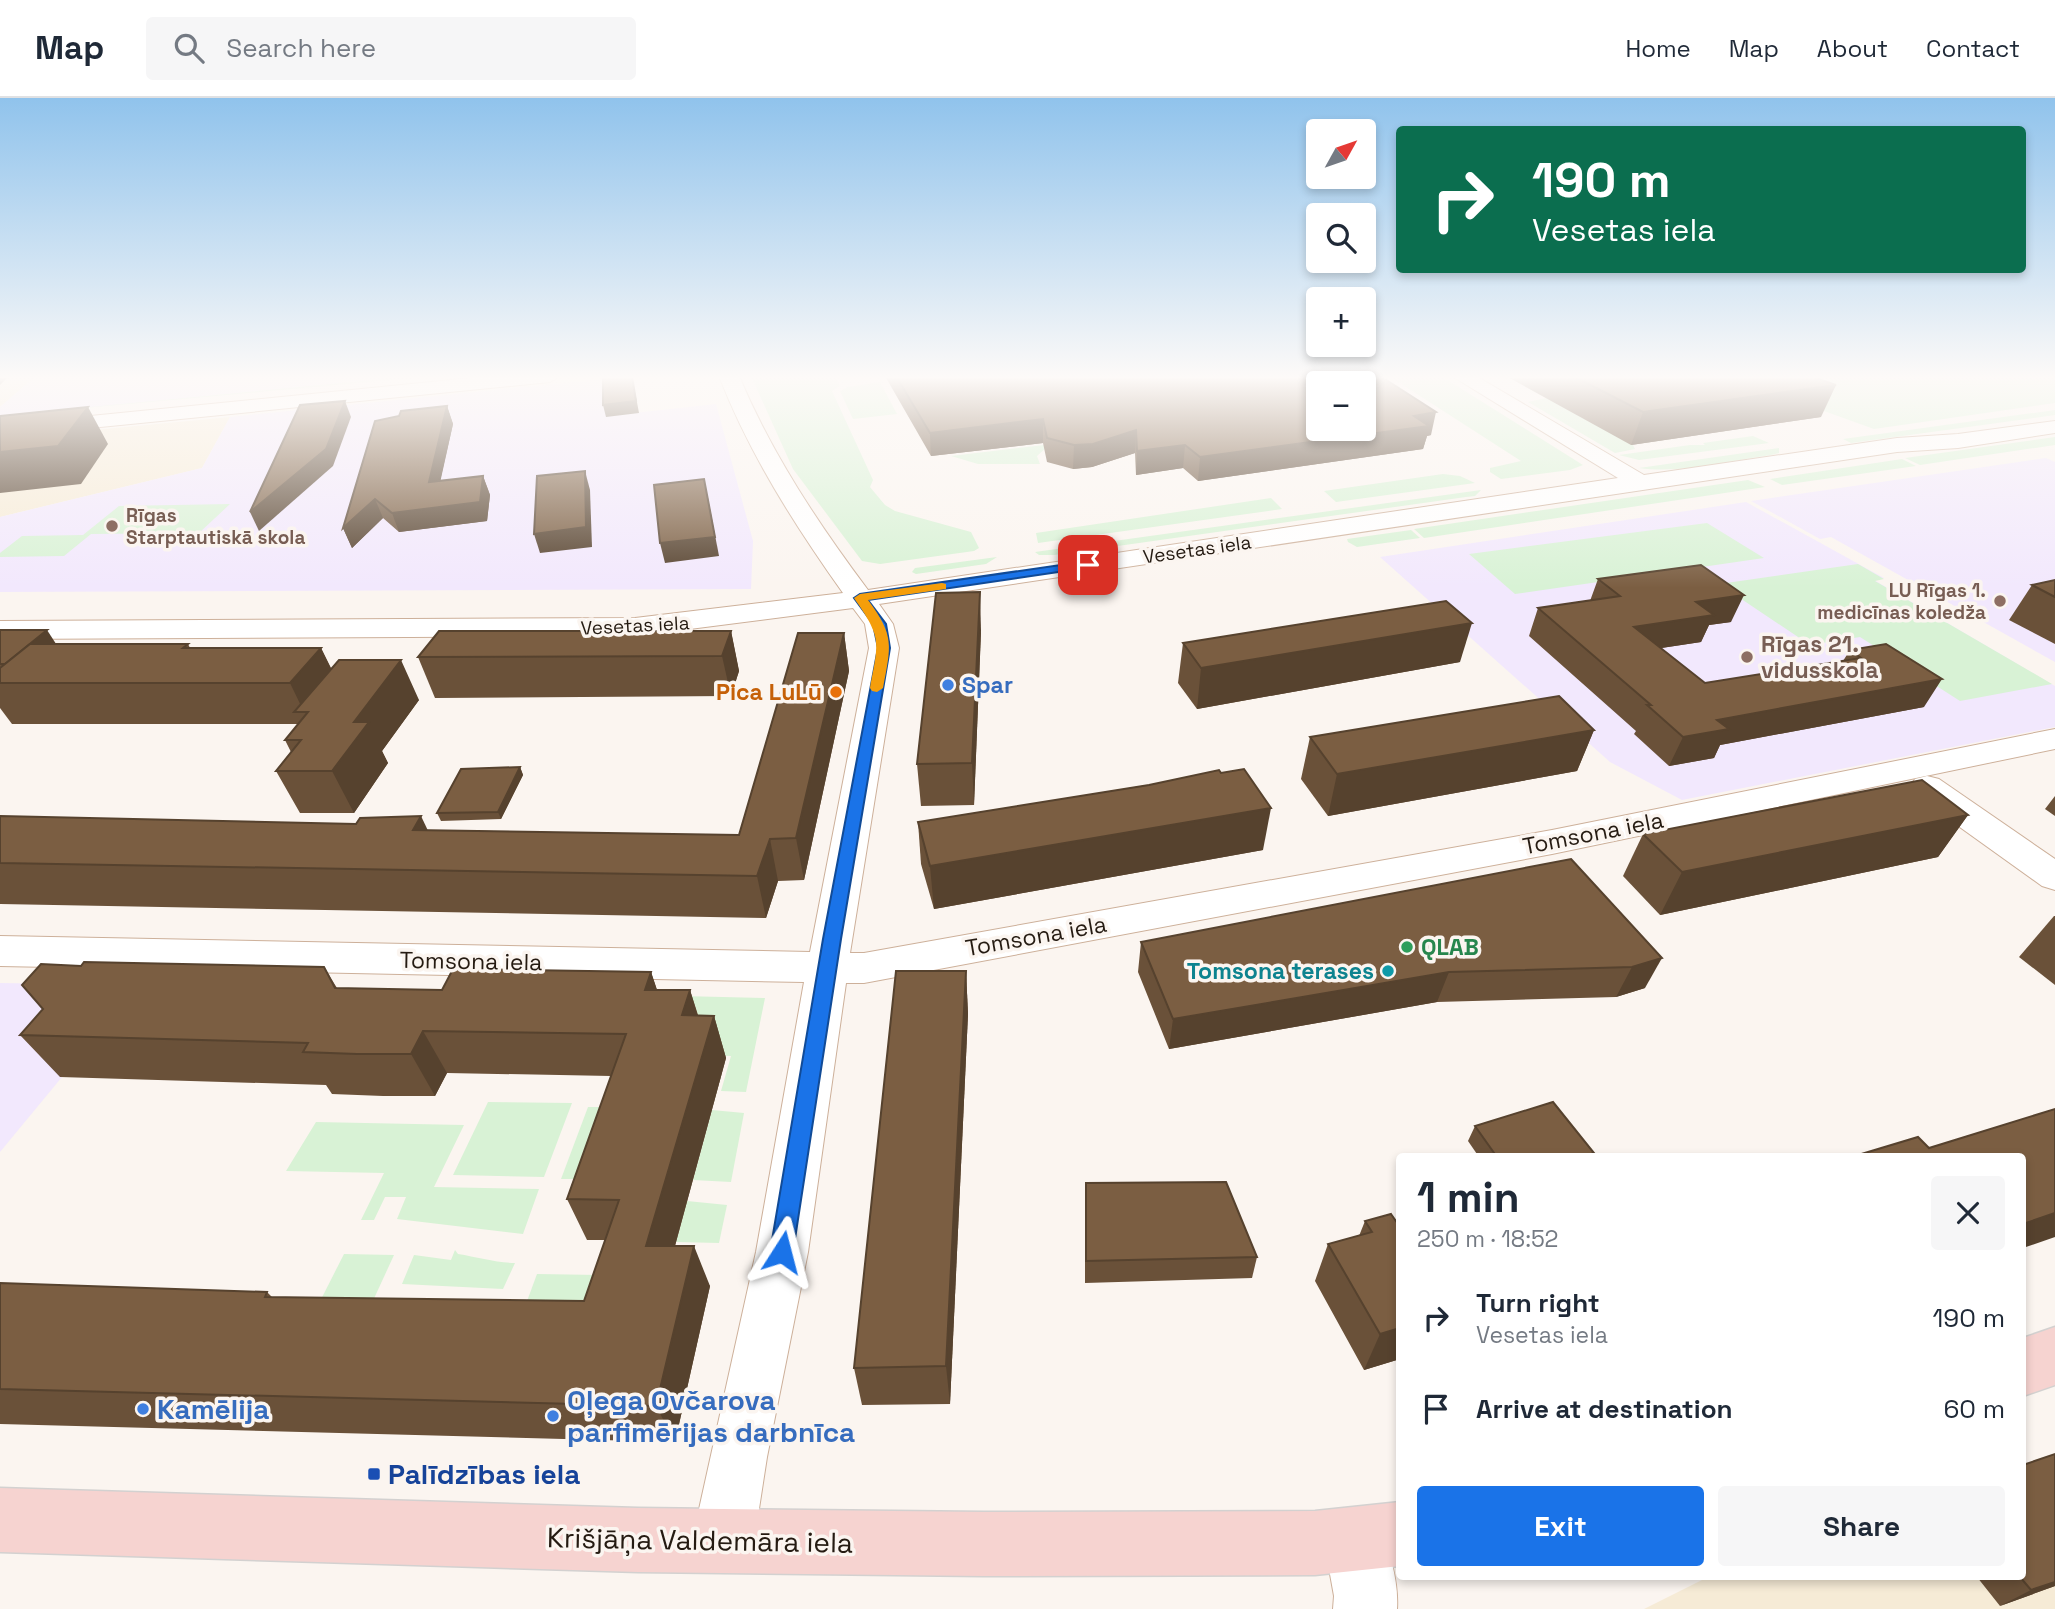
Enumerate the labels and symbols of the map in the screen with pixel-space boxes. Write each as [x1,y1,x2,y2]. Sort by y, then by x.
north arrow [1306,119,1376,189]
place label: Rīgas Starptautiskā skola [126,503,305,550]
marker: Rīgas Starptautiskā skola [104,518,120,534]
street label: Vesetas iela [1141,530,1253,569]
pin [1058,535,1118,595]
place label: LU Rīgas 1. medicīnas koledža [1817,578,1986,625]
marker: LU Rīgas 1. medicīnas koledža [1992,593,2008,609]
street label: Vesetas iela [580,610,690,641]
place label: Rīgas 21. vidusskola [1761,629,1878,685]
marker: Rīgas 21. vidusskola [1739,649,1755,665]
place label: Spar [962,670,1013,700]
place label: Pica LuLū [716,677,822,707]
marker: Spar [940,677,956,693]
marker: Pica LuLū [828,684,844,700]
street label: Tomsona iela [1520,805,1666,861]
street label: Tomsona iela [963,909,1109,963]
place label: QLAB [1421,932,1479,962]
marker: QLAB [1399,939,1415,955]
street label: Tomsona iela [399,945,543,977]
place label: Tomsona terases [1187,956,1374,986]
marker: Tomsona terases [1380,963,1396,979]
position arrow [745,1215,819,1289]
place label: Oļega Ovčarova parfimērijas darbnīca [567,1382,855,1450]
place label: Kamēlija [157,1391,269,1427]
marker: Kamēlija [135,1401,151,1417]
marker: Oļega Ovčarova parfimērijas darbnīca [545,1408,561,1424]
place label: Palīdzības iela [388,1456,580,1492]
marker: Palīdzības iela [366,1466,382,1482]
street label: Krišjāņa Valdemāra iela [547,1519,853,1561]

